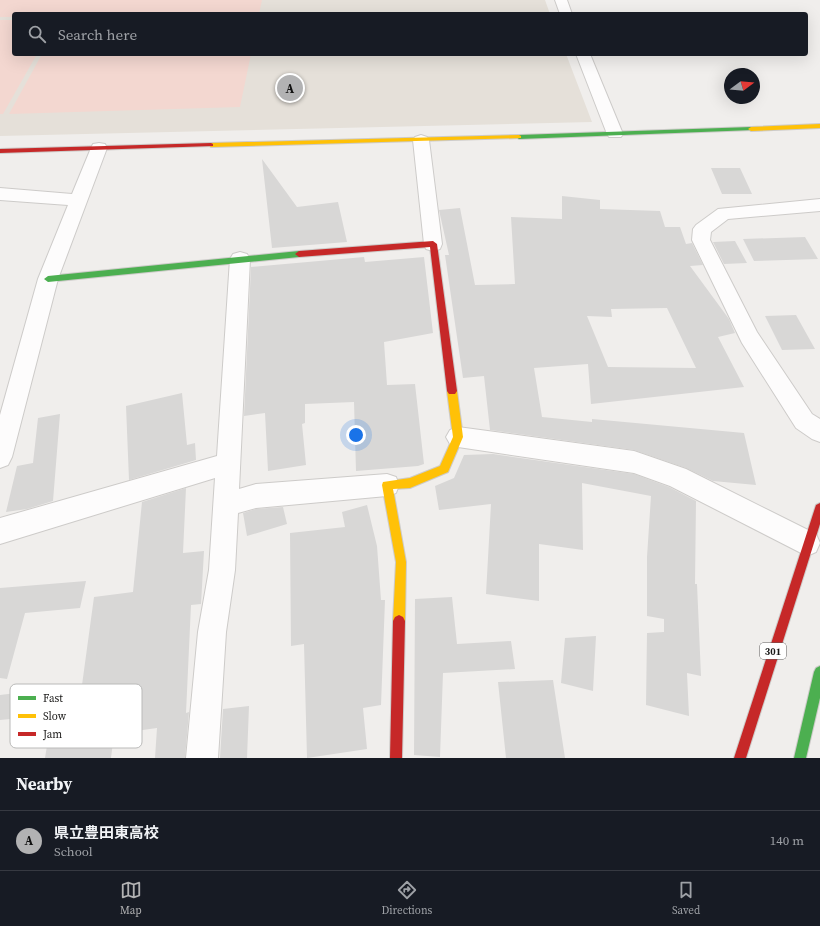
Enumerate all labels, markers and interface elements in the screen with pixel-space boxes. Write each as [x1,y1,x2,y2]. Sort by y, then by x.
search box [12,12,808,56]
icon: search [26,23,48,45]
text: Search here [58,24,137,45]
north arrow [724,68,760,104]
pin: A [277,73,303,103]
your location [346,425,366,445]
road number: 301 [760,643,786,659]
legend [10,684,142,748]
text: Fast [43,691,63,706]
text: Slow [43,709,67,724]
text: Jam [42,727,62,742]
text: Nearby [16,772,72,796]
text: 県立豊田東高校 [54,822,159,843]
text: A [25,832,33,849]
text: 140 m [770,832,804,849]
text: School [54,843,93,860]
tab: Map [120,879,142,918]
tab: Directions [381,879,432,918]
tab: Saved [672,879,700,918]

